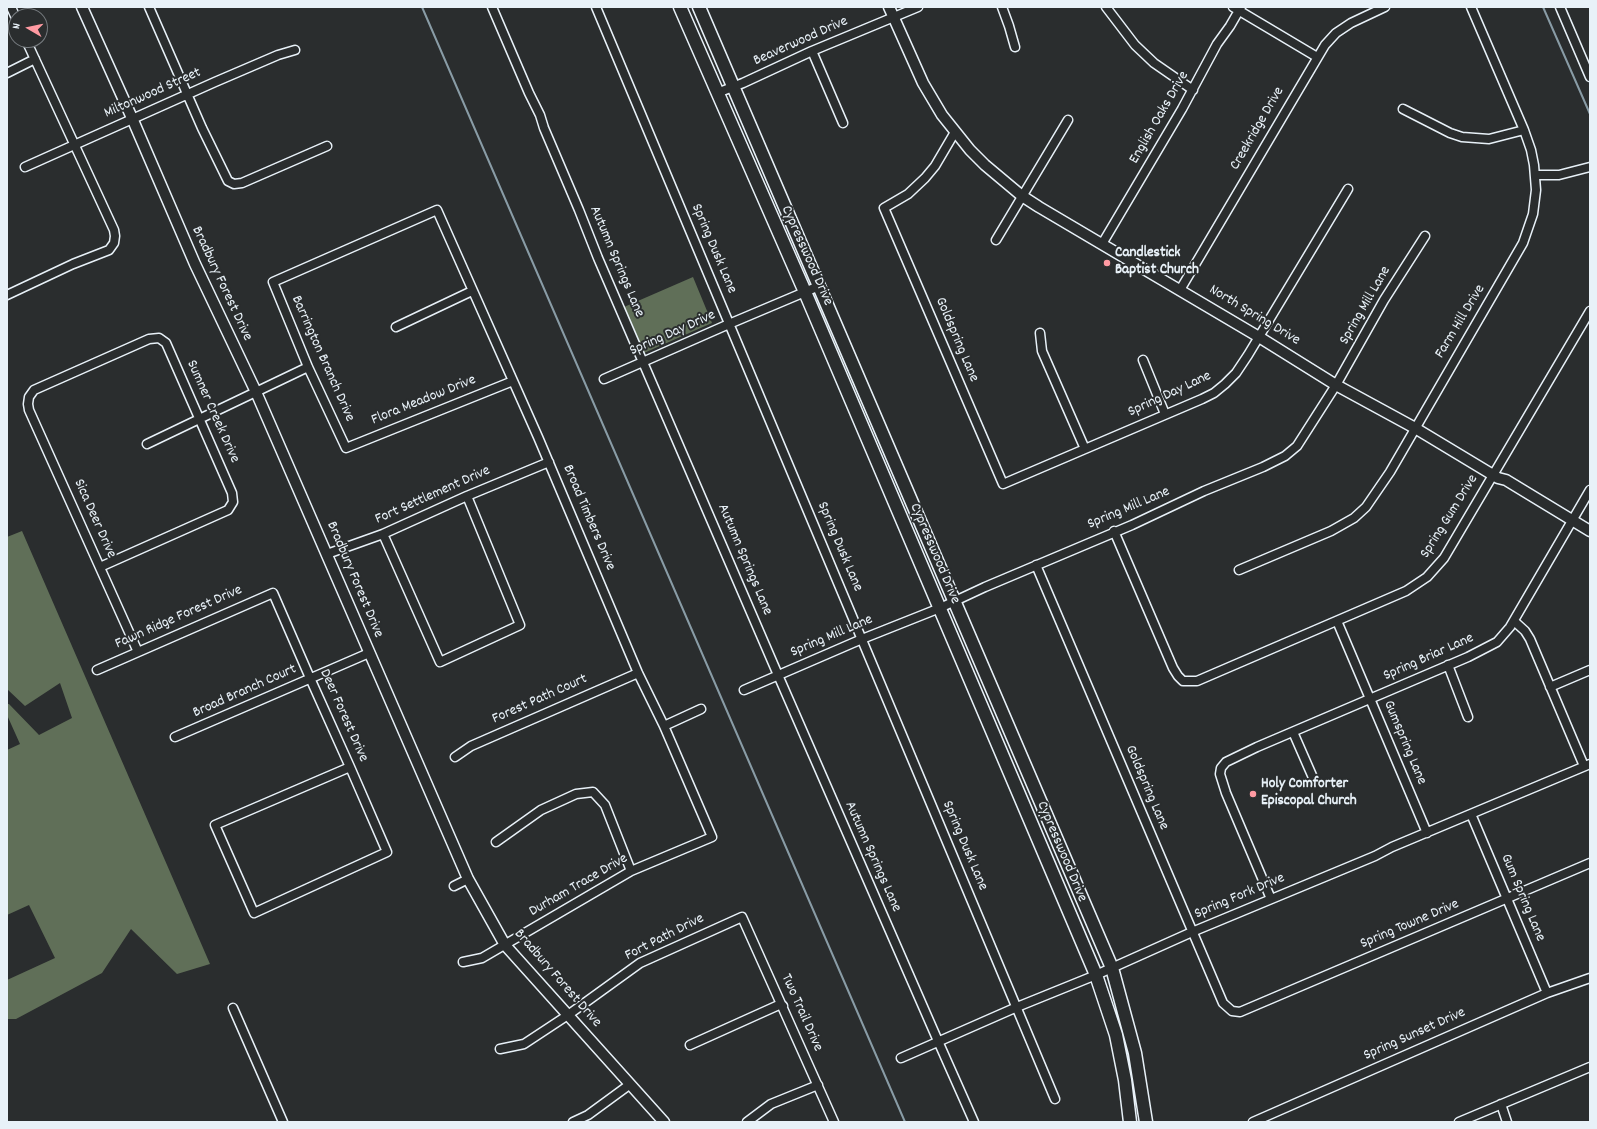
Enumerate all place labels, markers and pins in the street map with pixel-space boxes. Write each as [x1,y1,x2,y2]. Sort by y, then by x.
place label: Candlestick Baptist Church [1115,245,1199,280]
marker: Candlestick Baptist Church [1102,258,1112,268]
place label: Holy Comforter Episcopal Church [1261,776,1357,811]
marker: Holy Comforter Episcopal Church [1248,789,1258,799]

